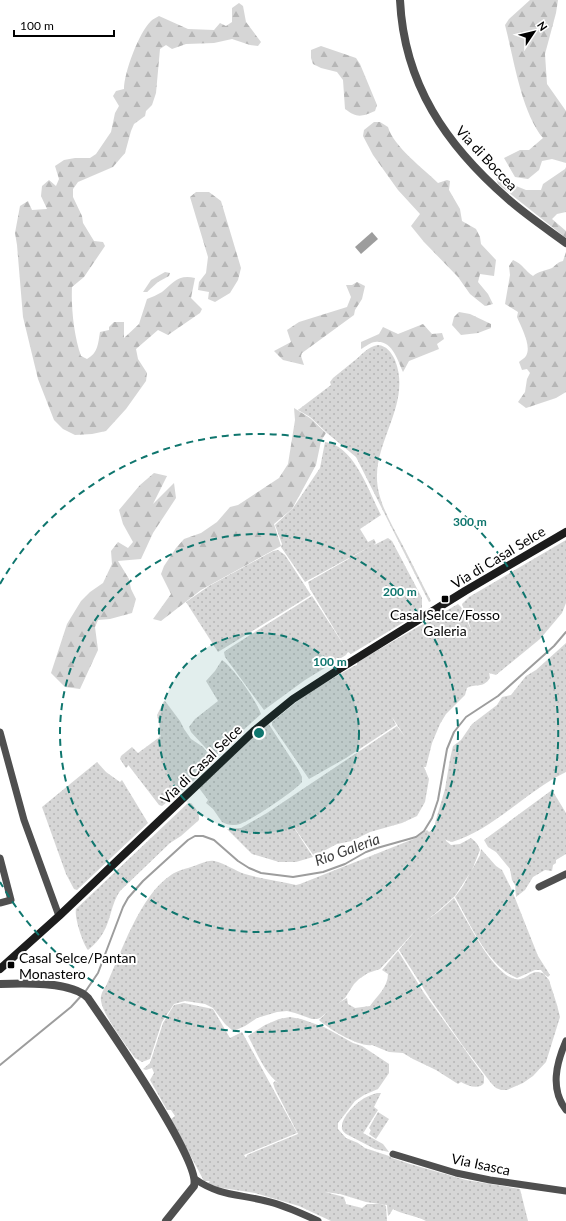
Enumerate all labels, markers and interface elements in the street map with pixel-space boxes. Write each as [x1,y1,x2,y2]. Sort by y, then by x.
scale bar [14,12,114,38]
north arrow [514,12,554,52]
text: 100 m [20,18,54,33]
text: N [535,19,550,33]
street label: Via di Boccea [453,122,521,194]
text: 300 m [453,514,487,529]
street label: Via di Casal Selce [448,522,548,592]
text: 200 m [383,584,417,599]
marker: Casal Selce/Fosso Galeria [440,594,450,604]
place label: Casal Selce/Fosso Galeria [390,606,500,639]
text: 100 m [313,654,347,669]
street label: Via di Casal Selce [157,721,245,807]
centre of rings [252,726,266,740]
water label: Rio Galeria [312,829,382,869]
place label: Casal Selce/Pantan Monastero [19,949,136,982]
marker: Casal Selce/Pantan Monastero [6,960,16,970]
street label: Via Isasca [450,1149,512,1179]

